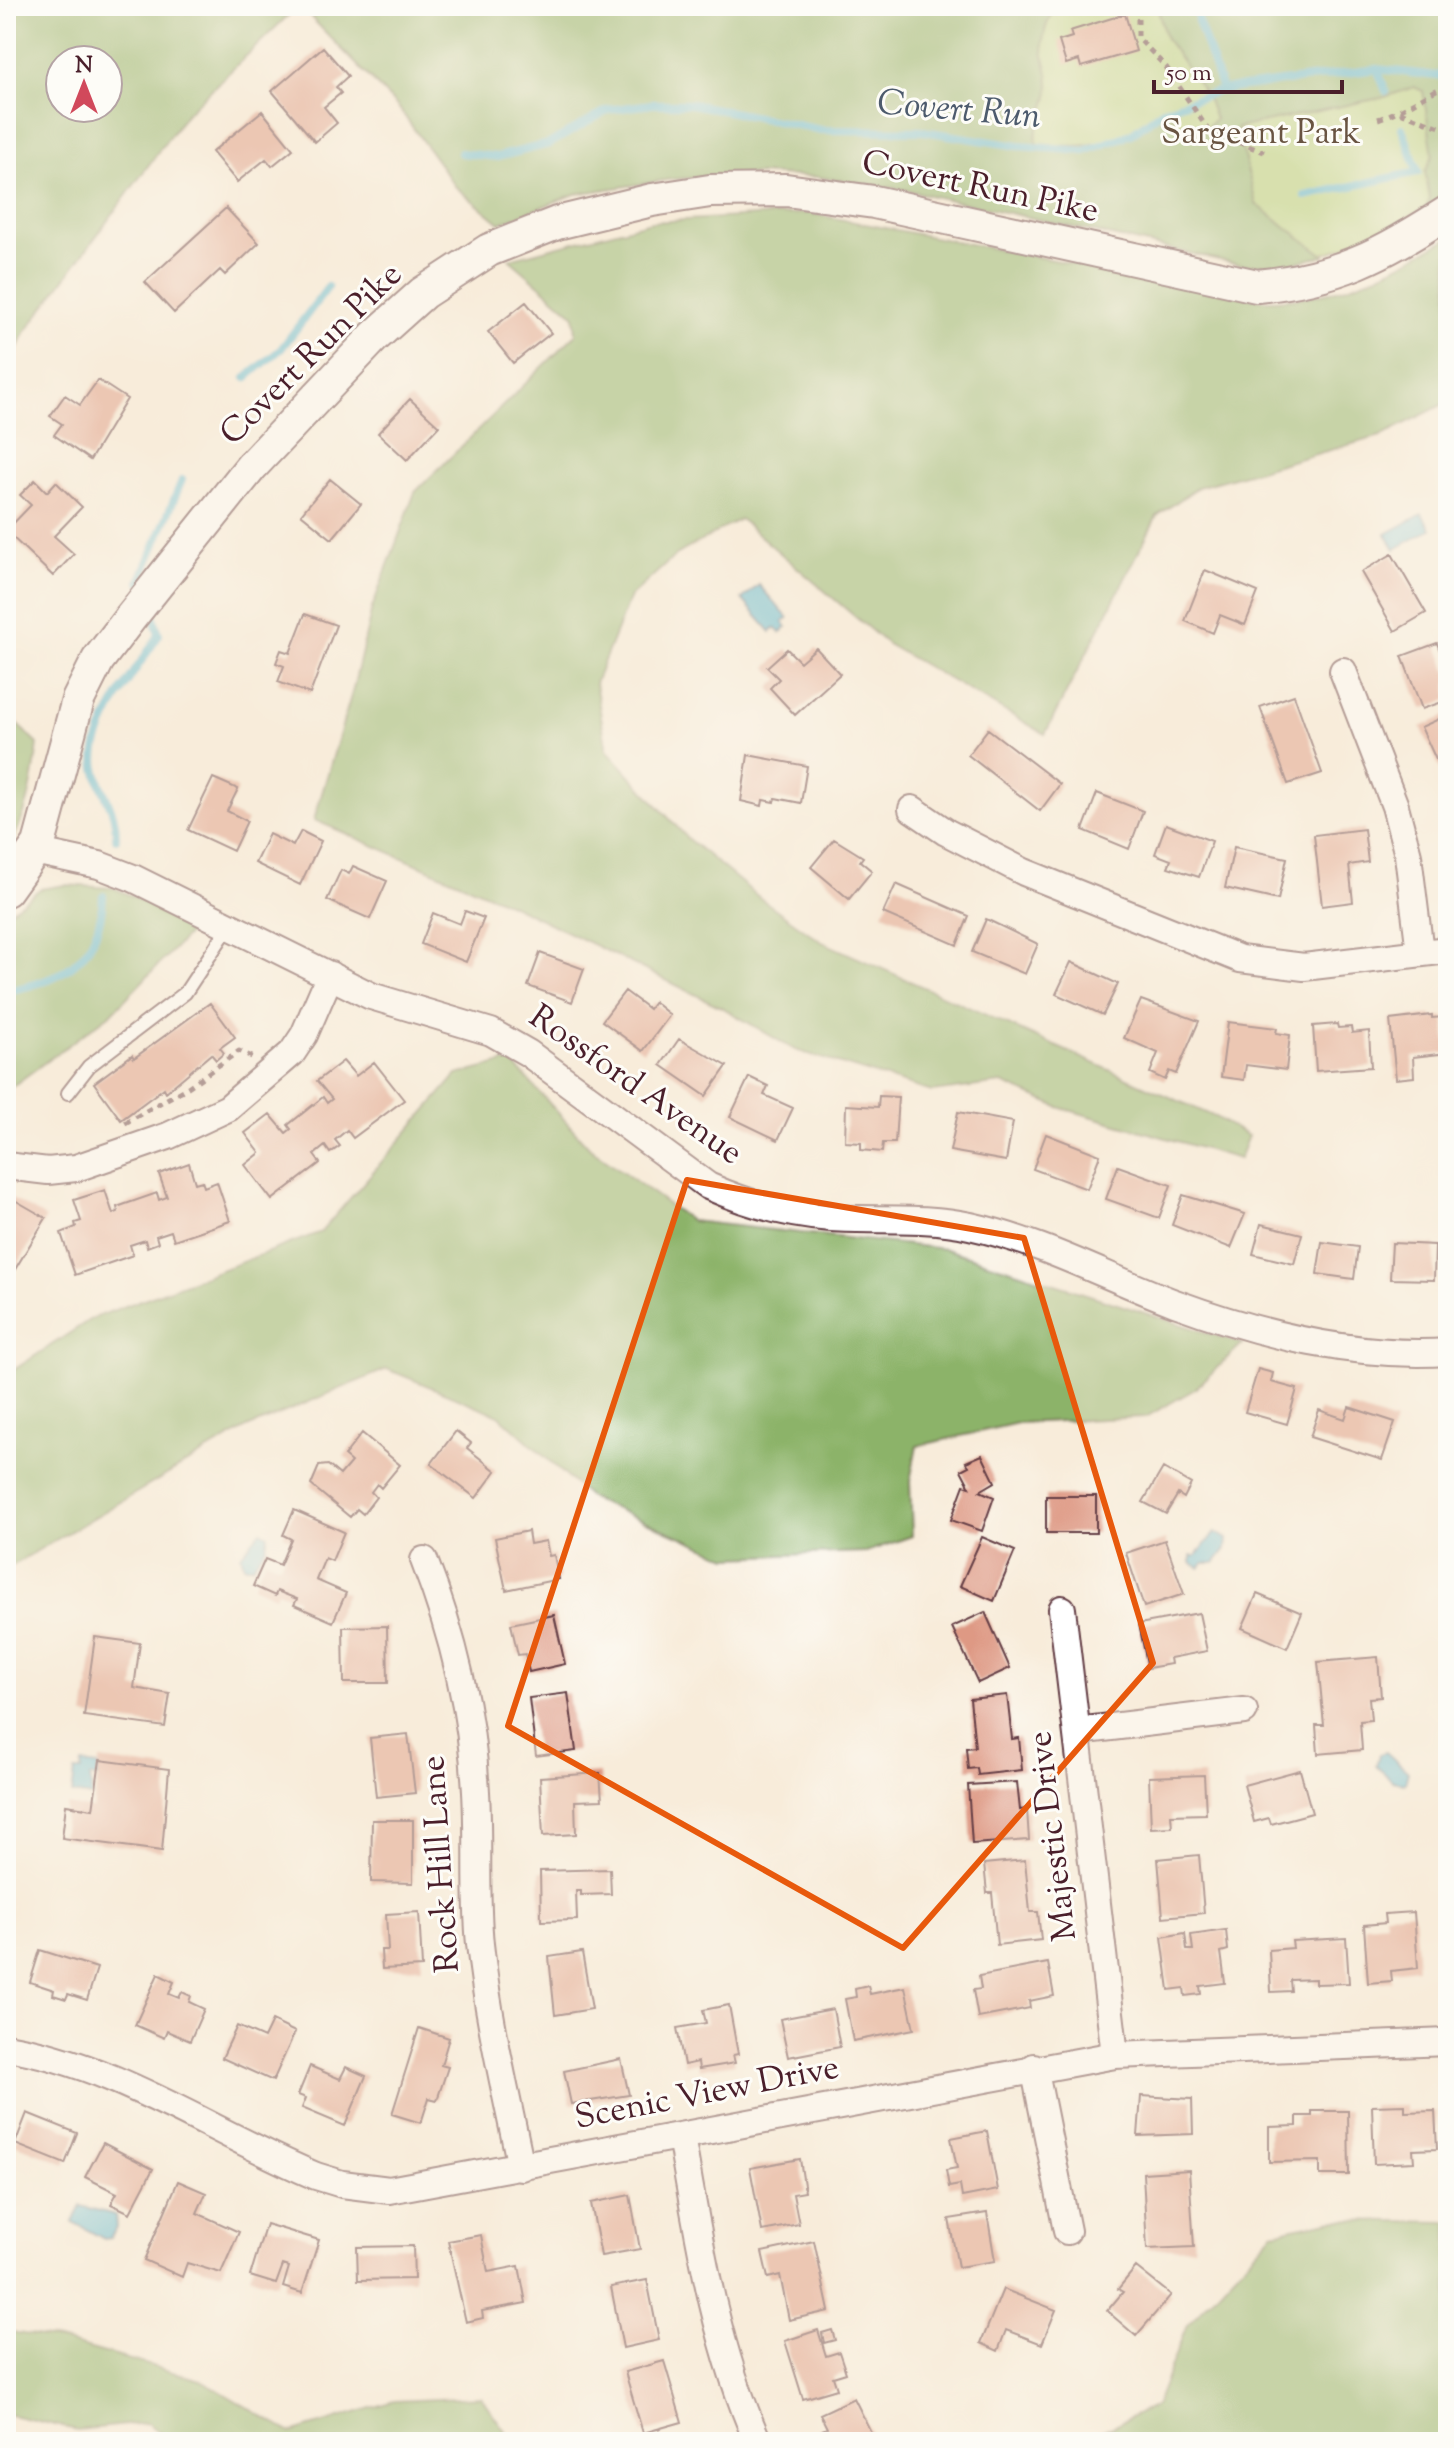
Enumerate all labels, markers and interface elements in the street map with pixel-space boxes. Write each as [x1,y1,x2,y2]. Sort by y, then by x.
north arrow [44,44,124,124]
scale bar [1154,44,1342,94]
text: N [75,51,93,83]
text: 50 m [1164,57,1212,91]
water label: Covert Run [875,78,1043,144]
park label: Sargeant Park [1161,110,1361,159]
street label: Covert Run Pike [857,139,1103,237]
street label: Covert Run Pike [210,253,414,457]
street label: Rossford Avenue [518,994,752,1178]
street label: Majestic Drive [1017,1728,1091,1944]
street label: Rock Hill Lane [410,1754,474,1974]
street label: Scenic View Drive [571,2044,843,2144]

